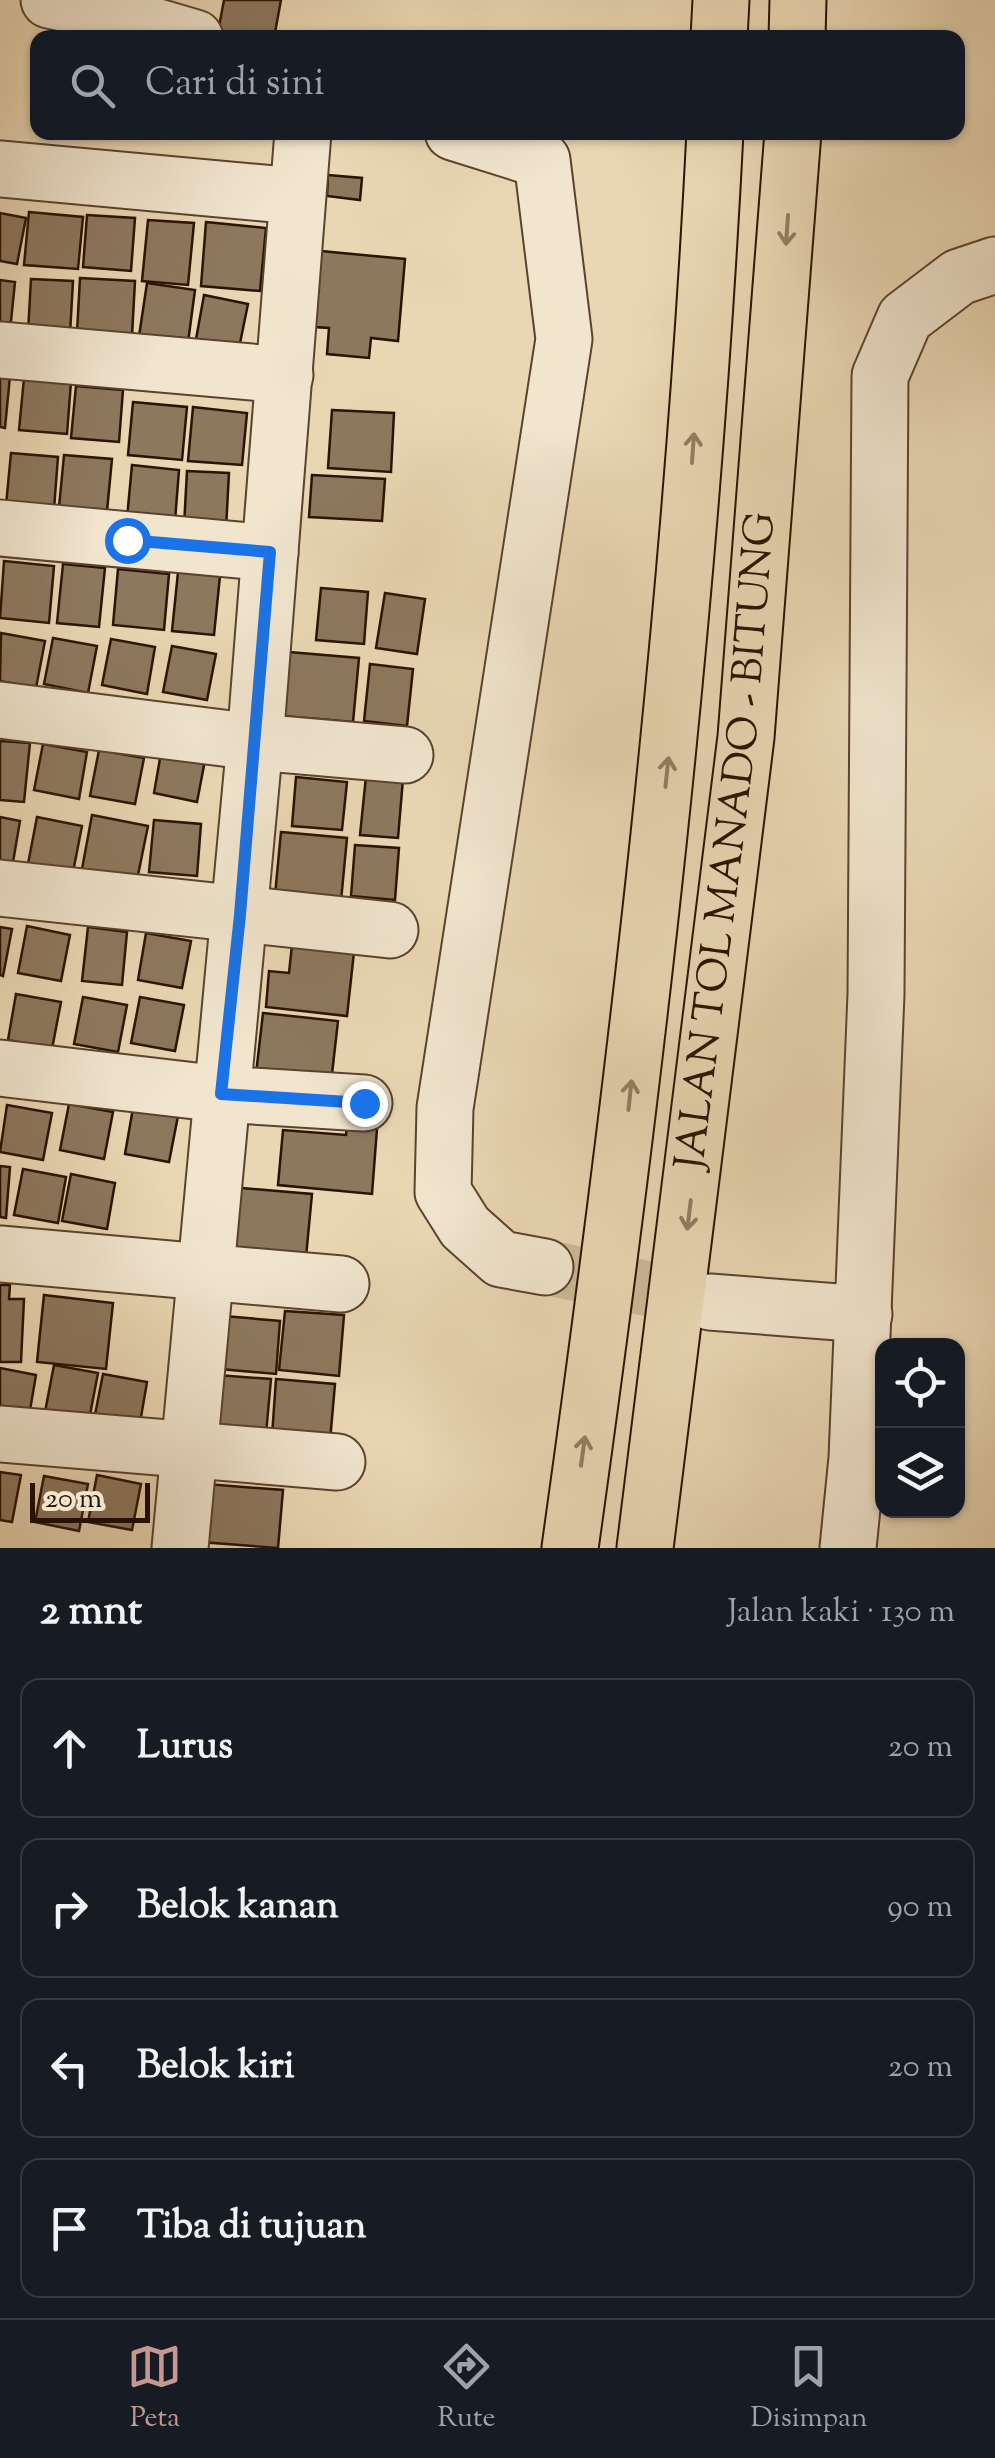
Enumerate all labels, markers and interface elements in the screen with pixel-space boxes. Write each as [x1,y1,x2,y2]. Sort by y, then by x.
search box [30,30,965,140]
icon: search [65,58,120,113]
text: Cari di sini [145,58,325,112]
one-way arrow [778,213,797,245]
one-way arrow [684,432,703,464]
street label: JALAN TOL MANADO - BITUNG [662,510,793,1175]
route start [105,518,151,564]
one-way arrow [658,756,677,788]
one-way arrow [621,1079,640,1111]
route end [342,1081,388,1127]
one-way arrow [679,1198,698,1230]
map controls [875,1338,965,1518]
button: locate [875,1338,965,1428]
button: layers [875,1428,965,1518]
one-way arrow [575,1436,593,1468]
scale bar [30,1478,150,1522]
text: 20 m [45,1480,102,1520]
text: 2 mnt [40,1583,142,1643]
text: Jalan kaki · 130 m [727,1590,955,1636]
icon: ahead [42,1721,97,1776]
text: Lurus [137,1721,233,1775]
text: 20 m [888,1725,953,1771]
icon: right [42,1881,97,1936]
text: Belok kanan [137,1881,339,1935]
text: 90 m [887,1885,953,1931]
icon: left [42,2041,97,2096]
text: Belok kiri [137,2041,294,2095]
text: 20 m [888,2045,953,2091]
icon: arrive [42,2201,97,2256]
text: Tiba di tujuan [137,2201,366,2255]
tab: Peta [127,2339,182,2439]
tab: Rute [437,2339,496,2439]
tab: Disimpan [751,2339,867,2439]

